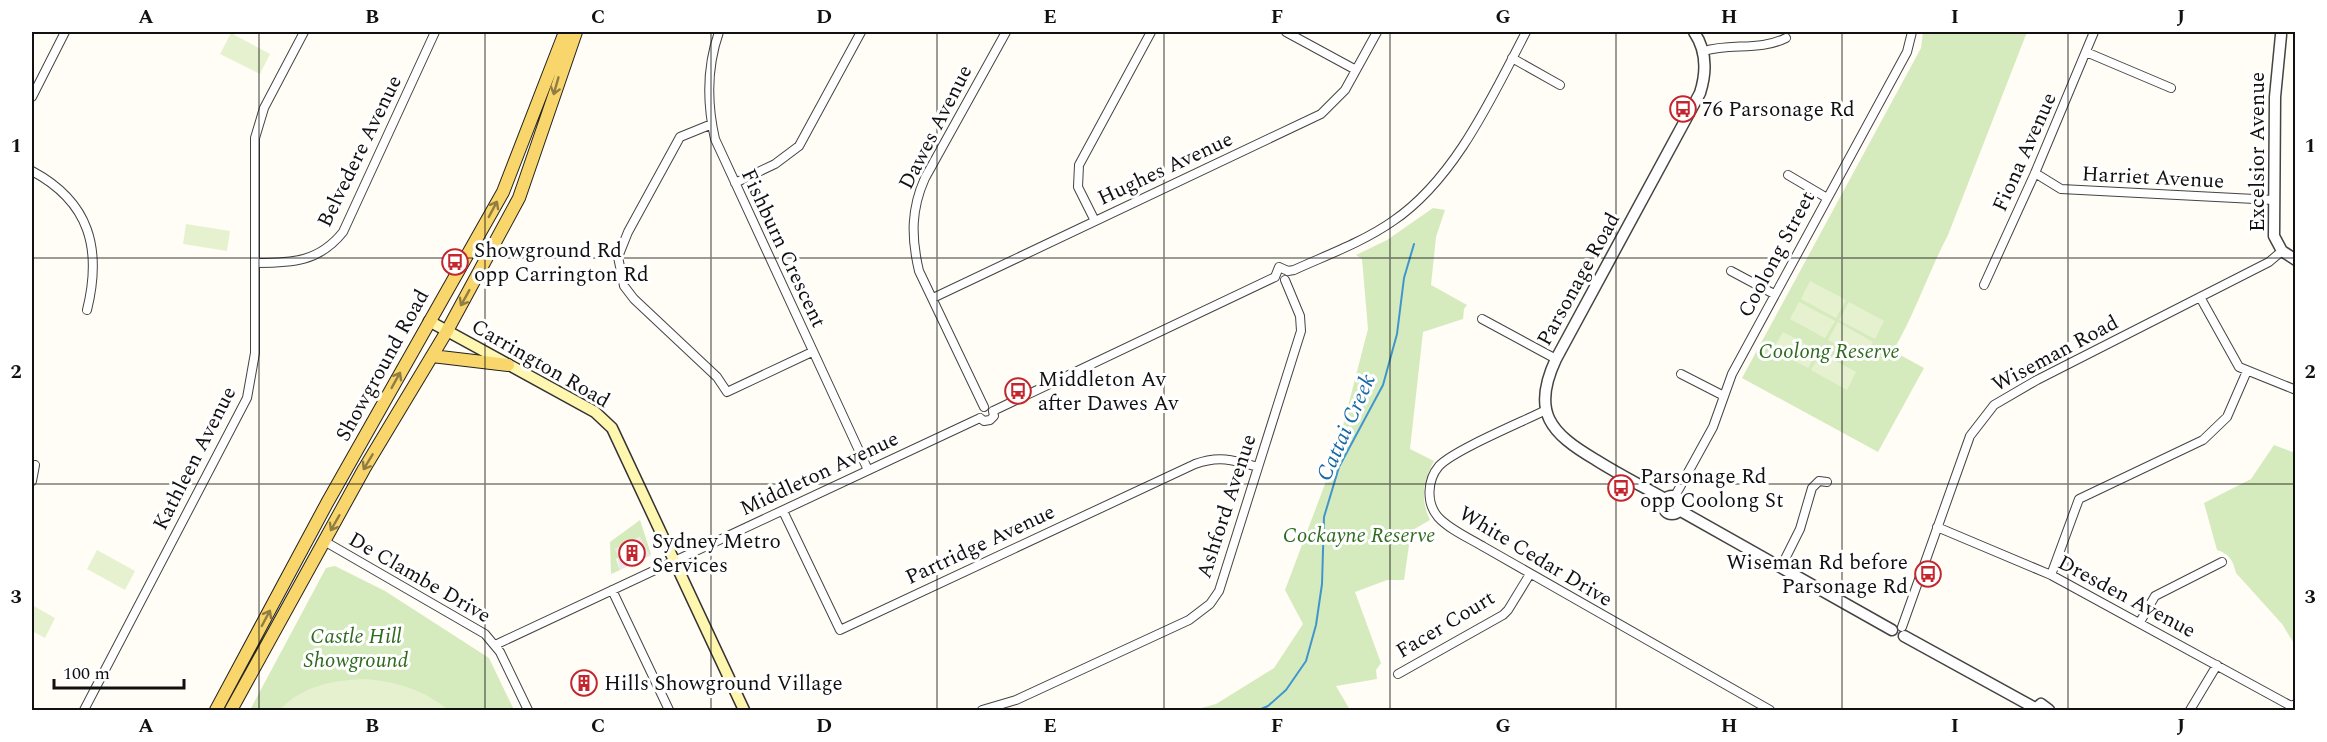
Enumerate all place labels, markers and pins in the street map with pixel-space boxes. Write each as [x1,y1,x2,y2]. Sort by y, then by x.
bus stop icon: 76 Parsonage Rd [1668,94,1698,124]
place label: 76 Parsonage Rd [1702,94,1855,126]
place label: Showground Rd opp Carrington Rd [474,235,649,291]
bus stop icon: Showground Rd opp Carrington Rd [440,247,470,277]
place label: Middleton Av after Dawes Av [1038,364,1179,420]
bus stop icon: Middleton Av after Dawes Av [1003,376,1033,406]
place label: Parsonage Rd opp Coolong St [1640,461,1784,517]
bus stop icon: Parsonage Rd opp Coolong St [1606,473,1636,503]
place label: Sydney Metro Services [652,526,781,582]
building icon: Sydney Metro Services [617,538,647,568]
place label: Wiseman Rd before Parsonage Rd [1726,547,1908,603]
bus stop icon: Wiseman Rd before Parsonage Rd [1913,559,1943,589]
building icon: Hills Showground Village [569,668,599,698]
place label: Hills Showground Village [604,668,843,700]

